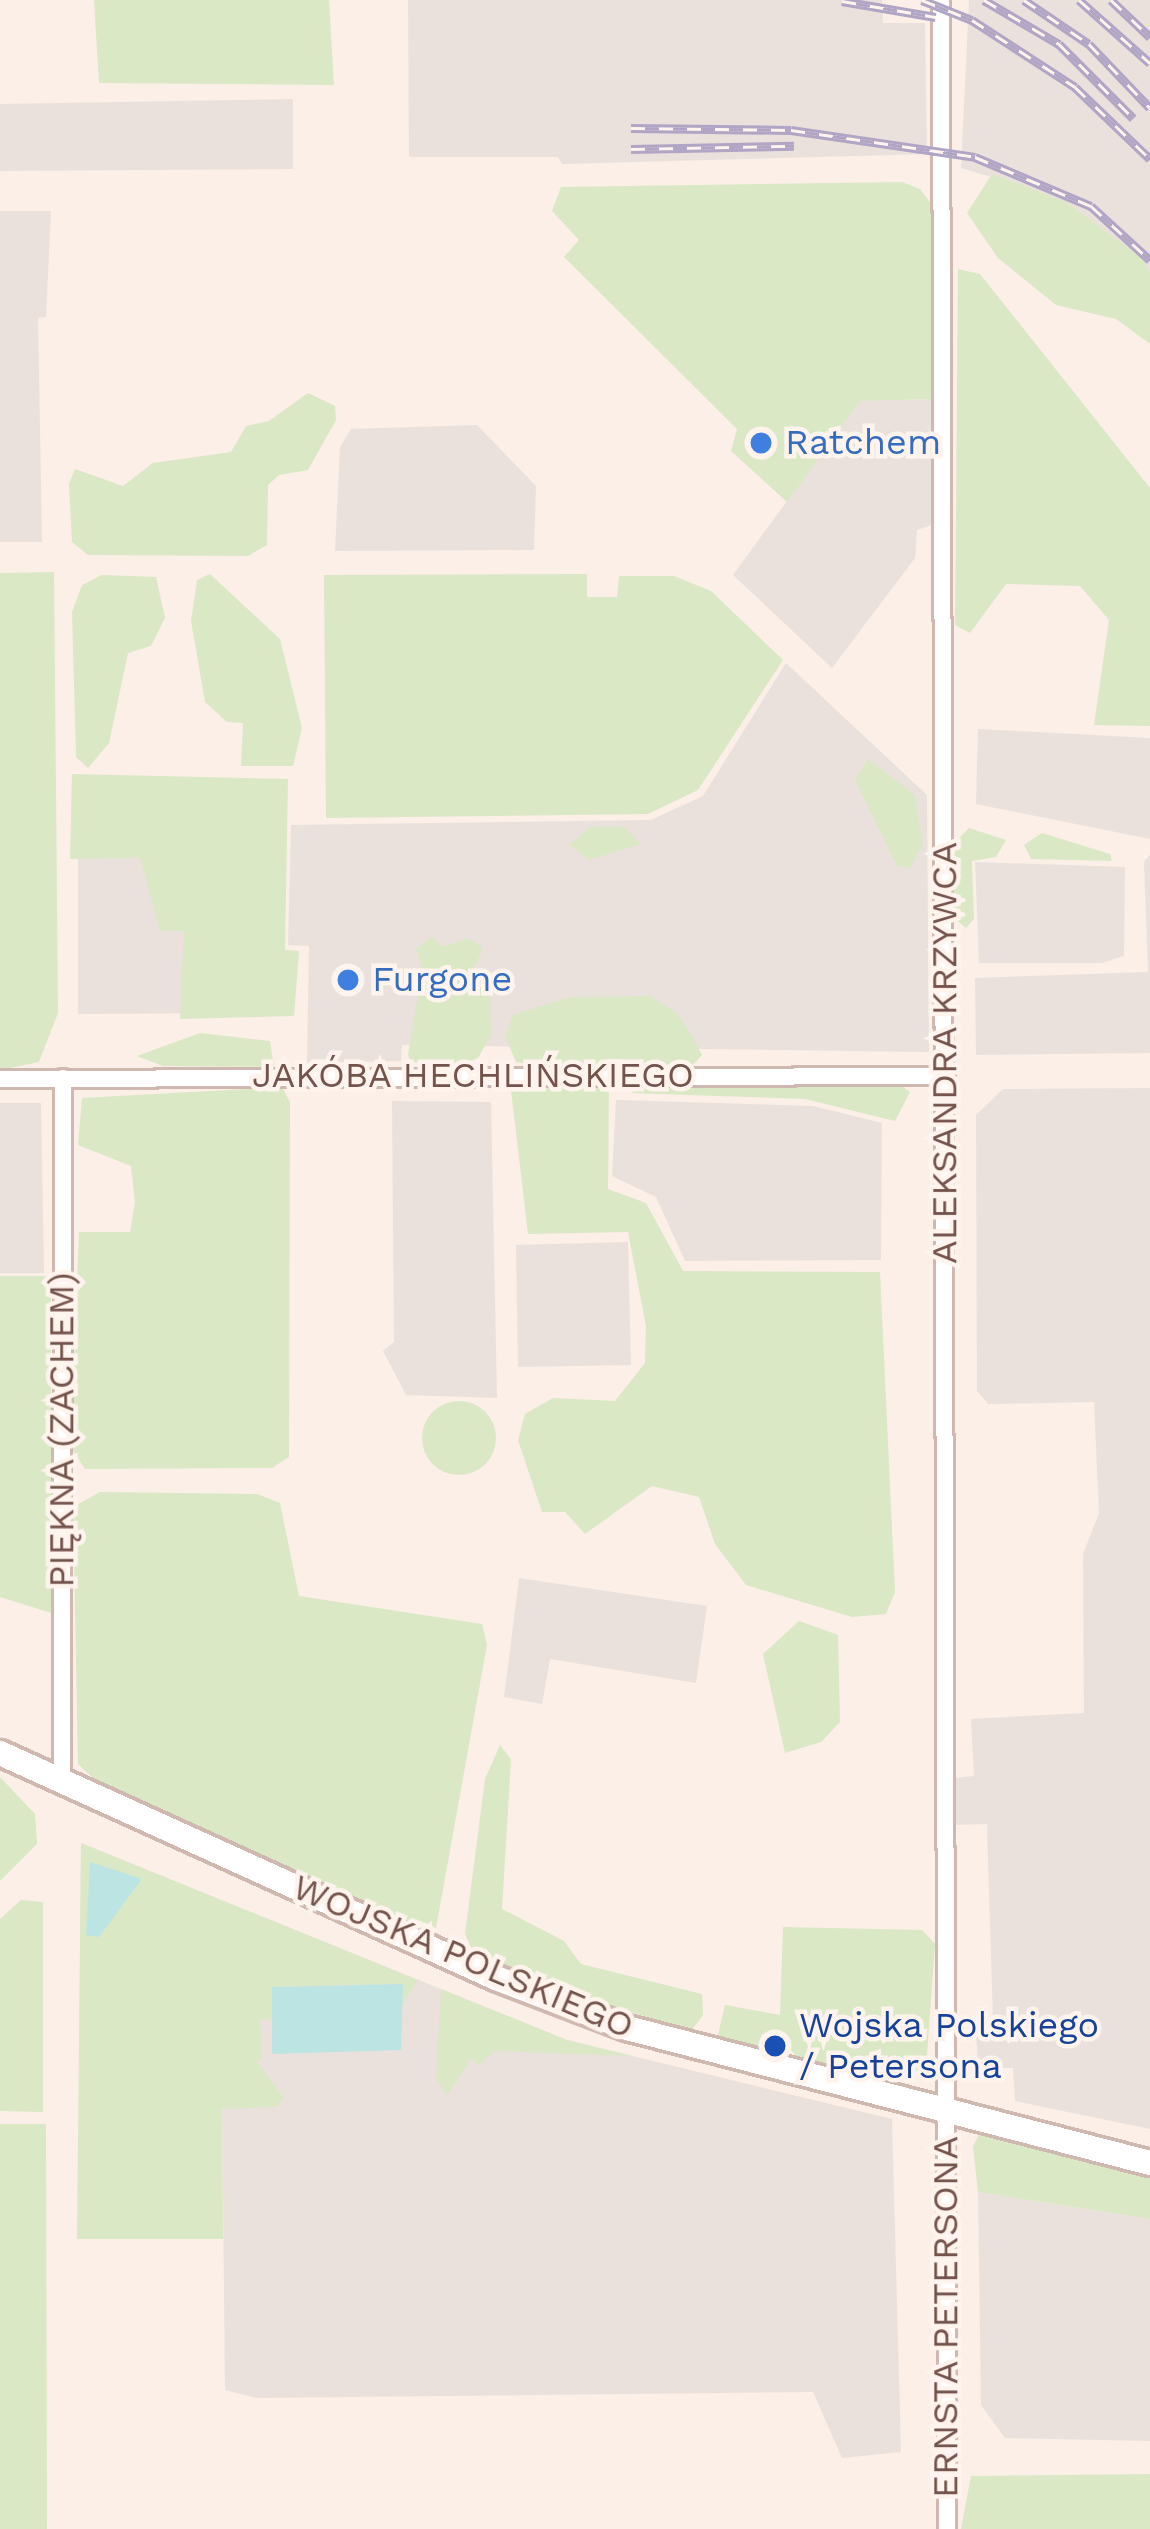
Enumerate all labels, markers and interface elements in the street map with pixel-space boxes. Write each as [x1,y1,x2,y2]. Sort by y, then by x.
place label: Ratchem [785,421,941,465]
marker: Ratchem [748,430,774,456]
street label: ALEKSANDRA KRZYWCA [923,841,967,1265]
place label: Furgone [372,958,512,1002]
marker: Furgone [335,967,361,993]
street label: JAKÓBA HECHLIŃSKIEGO [251,1054,695,1098]
street label: PIĘKNA (ZACHEM) [40,1272,84,1588]
street label: WOJSKA POLSKIEGO [285,1865,641,2049]
place label: Wojska Polskiego / Petersona [799,2003,1100,2088]
marker: Wojska Polskiego / Petersona [762,2033,788,2059]
street label: ERNSTA PETERSONA [924,2135,968,2499]

